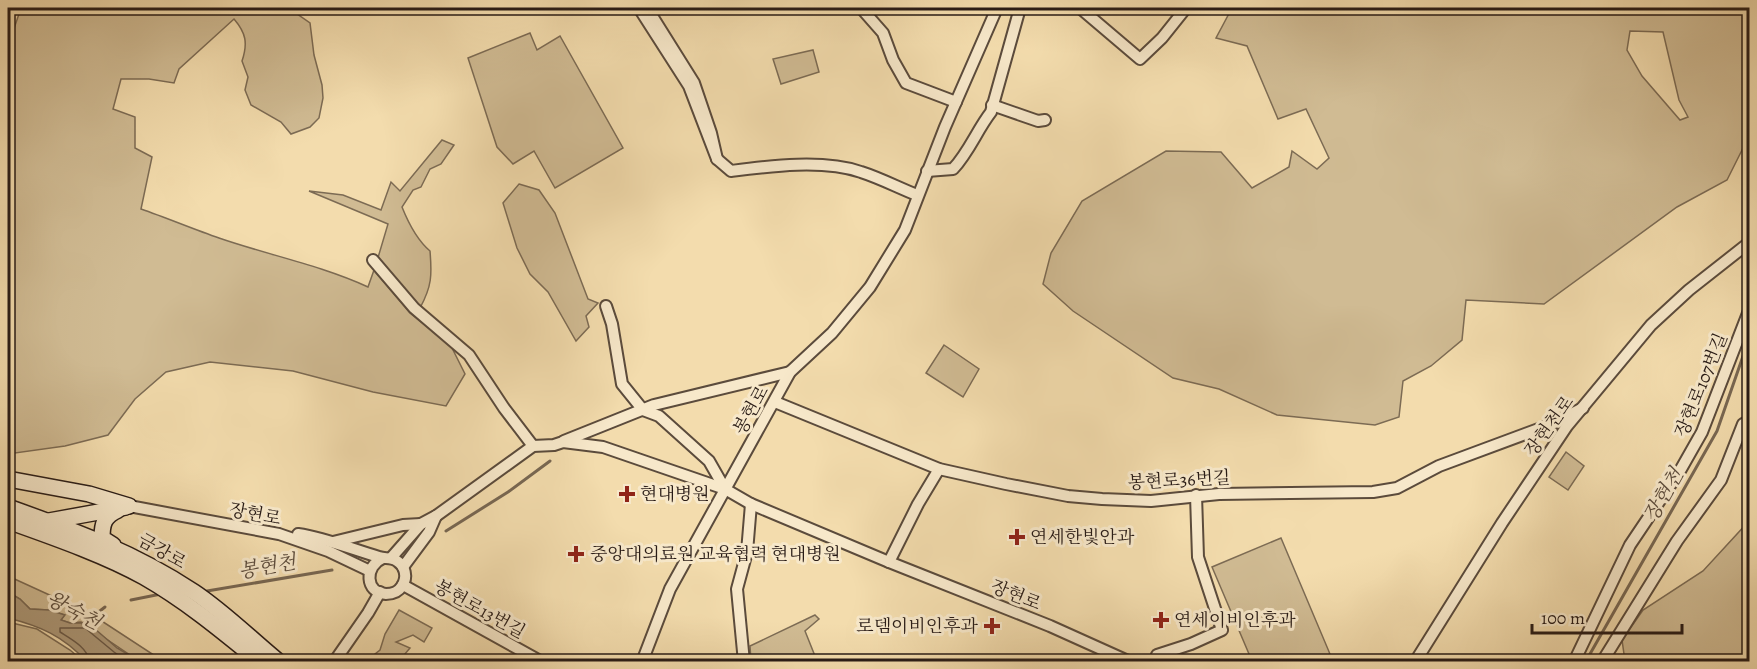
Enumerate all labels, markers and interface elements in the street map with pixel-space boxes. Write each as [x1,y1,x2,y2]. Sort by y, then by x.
street label: 장현로107번길 [1669,329,1733,441]
street label: 봉현로 [728,381,774,439]
street label: 장현천로 [1519,391,1579,461]
water label: 장현천 [1637,462,1690,527]
street label: 봉현로36번길 [1127,465,1231,495]
place label: 현대병원 [640,482,710,506]
marker: 현대병원 [618,485,636,503]
street label: 장현로 [227,497,283,531]
place label: 연세한빛안과 [1030,525,1135,549]
street label: 금강로 [133,528,191,574]
marker: 연세한빛안과 [1008,528,1026,546]
place label: 중앙대의료원 교육협력 현대병원 [590,542,841,566]
marker: 중앙대의료원 교육협력 현대병원 [567,545,585,563]
water label: 봉현천 [236,548,300,585]
street label: 봉현로13번길 [430,574,530,644]
street label: 장현로 [987,574,1045,616]
water label: 왕숙천 [42,585,107,637]
scale bar [1532,597,1682,635]
text: 100 m [1541,606,1585,630]
place label: 연세이비인후과 [1174,608,1296,632]
marker: 연세이비인후과 [1152,611,1170,629]
place label: 로뎀이비인후과 [856,614,979,638]
marker: 로뎀이비인후과 [983,617,1001,635]

